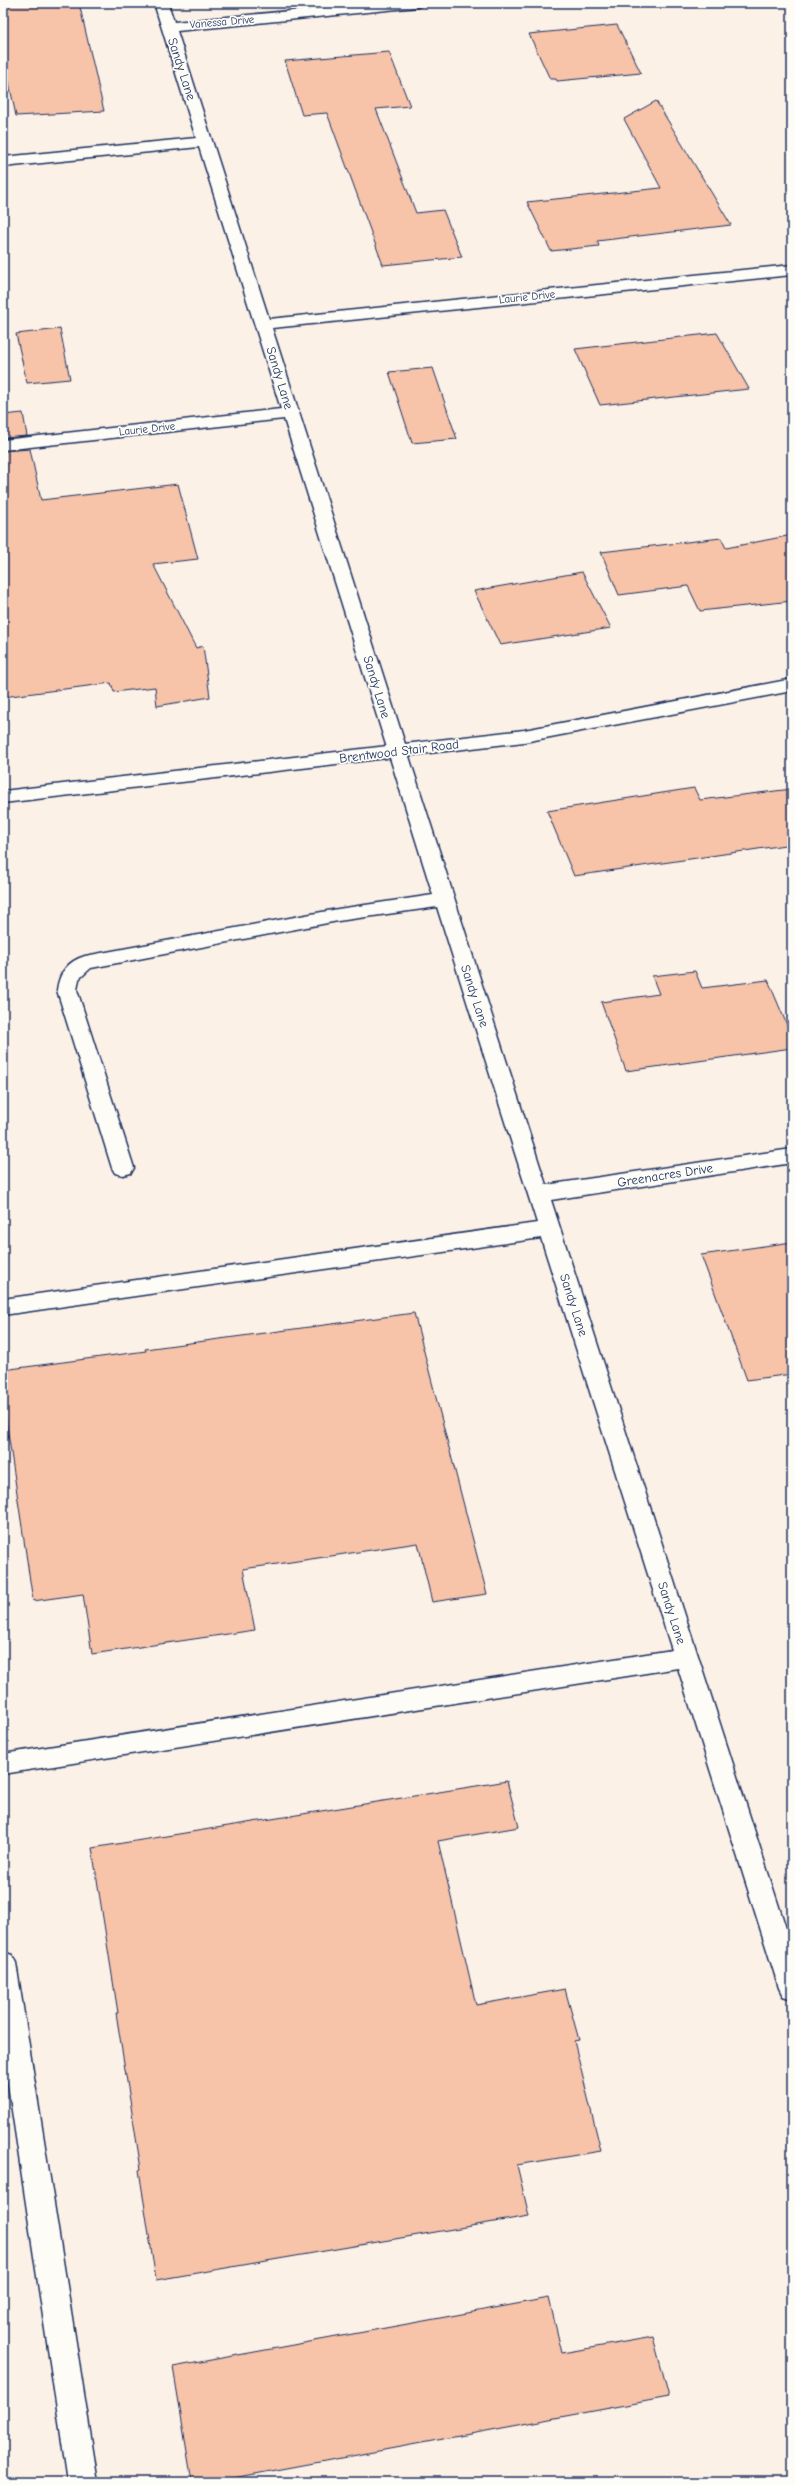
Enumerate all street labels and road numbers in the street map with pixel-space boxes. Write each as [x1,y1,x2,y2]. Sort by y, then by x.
street label: Vanessa Drive [189,13,255,31]
street label: Sandy Lane [165,36,199,103]
street label: Laurie Drive [498,288,556,306]
street label: Sandy Lane [263,345,297,412]
street label: Laurie Drive [118,420,176,438]
street label: Sandy Lane [360,654,394,721]
street label: Brentwood Stair Road [338,736,460,766]
street label: Sandy Lane [458,963,492,1030]
street label: Greenacres Drive [616,1160,714,1190]
street label: Sandy Lane [557,1272,591,1339]
street label: Sandy Lane [655,1580,689,1647]

